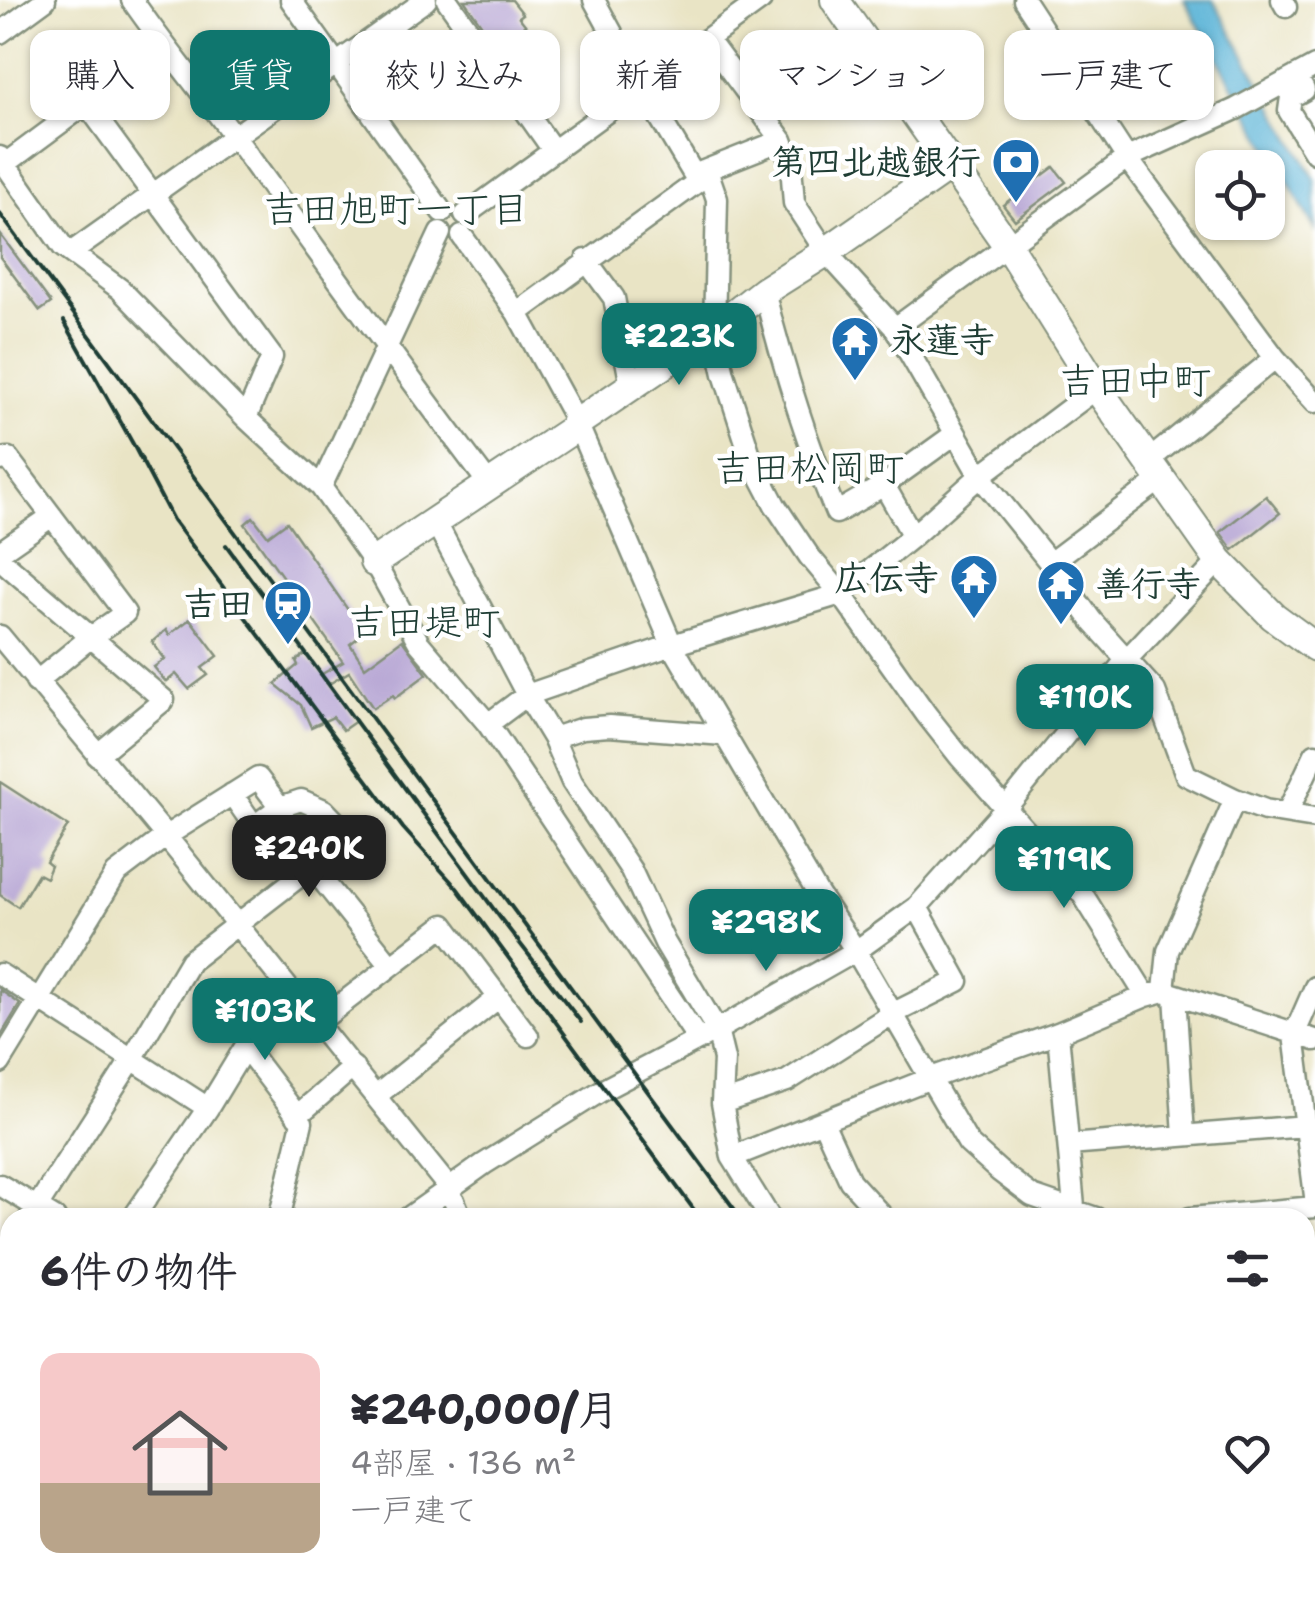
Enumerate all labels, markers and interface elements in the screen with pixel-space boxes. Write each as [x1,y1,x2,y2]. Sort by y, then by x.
chip: 購入 [30,30,170,120]
chip: 賃貸 [190,30,330,120]
chip: 絞り込み [350,30,560,120]
chip: 新着 [580,30,720,120]
chip: マンション [740,30,984,120]
chip: 一戸建て [1004,30,1214,120]
bank icon: 第四北越銀行 [990,136,1042,204]
place label: 第四北越銀行 [771,138,981,185]
map controls [1195,150,1285,240]
button: locate [1195,150,1285,240]
district label: 吉田旭町一丁目 [263,183,529,234]
pin: ¥223K [609,303,749,388]
text: ¥223K [624,314,734,357]
temple icon: 永蓮寺 [829,314,881,382]
place label: 永蓮寺 [890,316,995,363]
district label: 吉田中町 [1059,355,1211,406]
district label: 吉田松岡町 [714,442,904,493]
temple icon: 広伝寺 [948,552,1000,620]
place label: 広伝寺 [834,554,939,601]
temple icon: 善行寺 [1035,558,1087,626]
place label: 善行寺 [1096,560,1201,607]
station icon: 吉田 [262,578,314,646]
place label: 吉田 [183,580,253,627]
district label: 吉田堤町 [348,596,500,647]
pin: ¥110K [1015,664,1155,749]
text: ¥110K [1038,675,1132,718]
pin: ¥240K [239,815,379,900]
text: ¥240K [254,826,364,869]
pin: ¥119K [994,826,1134,911]
text: ¥119K [1017,837,1111,880]
pin: ¥298K [696,889,836,974]
text: ¥298K [711,900,821,943]
pin: ¥103K [195,978,335,1063]
text: ¥103K [214,989,316,1032]
icon: filters [1220,1241,1275,1296]
text: 6件の物件 [40,1243,237,1299]
text: ¥240,000/月 [350,1381,619,1437]
icon: home [120,1393,240,1513]
icon: heart [1220,1426,1275,1481]
text: 4部屋 · 136 m² [350,1441,576,1484]
text: 一戸建て [350,1488,478,1531]

